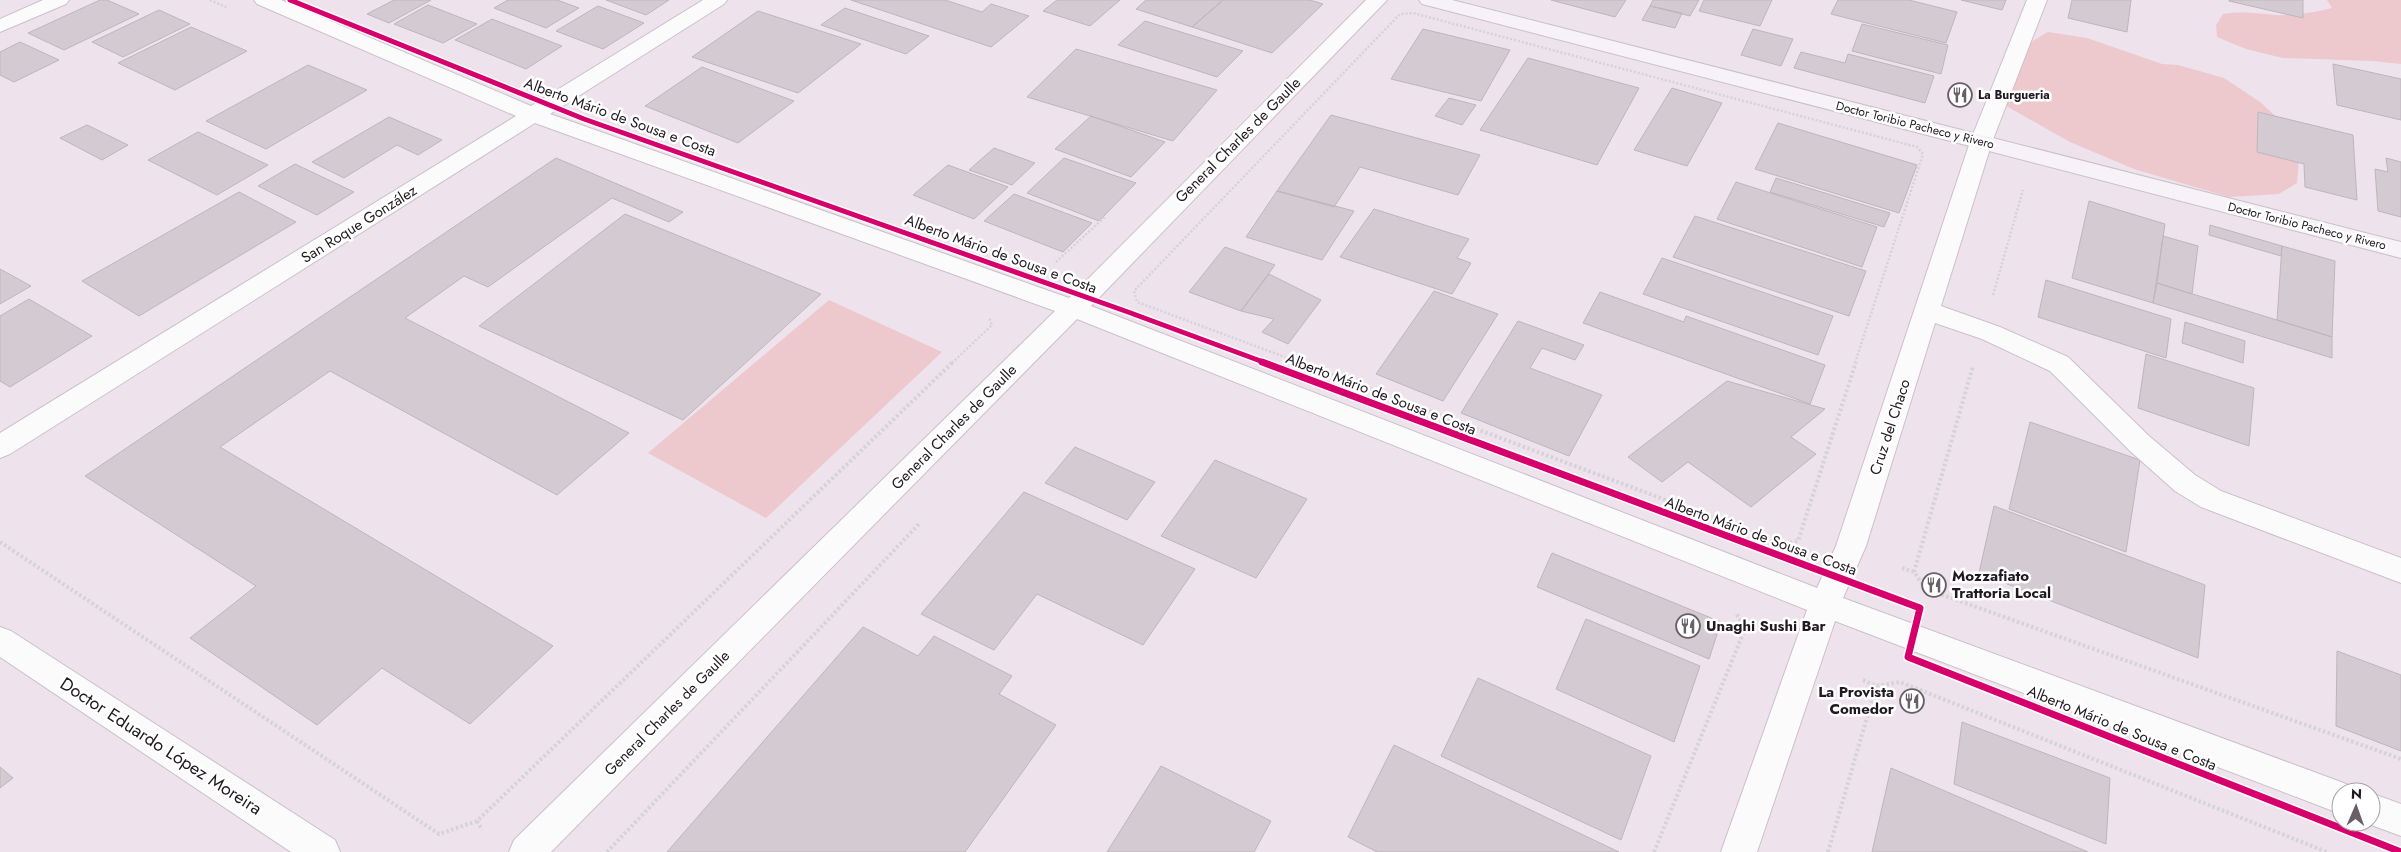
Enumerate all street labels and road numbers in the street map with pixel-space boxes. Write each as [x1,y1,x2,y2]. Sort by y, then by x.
street label: Alberto Mário de Sousa e Costa [521,72,719,162]
street label: General Charles de Gaulle [1170,72,1306,208]
street label: Doctor Toribio Pacheco y Rivero [1834,97,1996,153]
street label: San Roque González [297,179,421,269]
street label: Doctor Toribio Pacheco y Rivero [2226,198,2388,254]
street label: Alberto Mário de Sousa e Costa [902,209,1100,299]
street label: Alberto Mário de Sousa e Costa [1282,347,1480,441]
street label: General Charles de Gaulle [886,359,1022,495]
street label: Cruz del Chaco [1864,376,1916,478]
street label: Alberto Mário de Sousa e Costa [1662,491,1860,581]
street label: General Charles de Gaulle [599,645,735,781]
street label: Doctor Eduardo López Moreira [55,671,267,821]
street label: Alberto Mário de Sousa e Costa [2024,680,2220,776]

